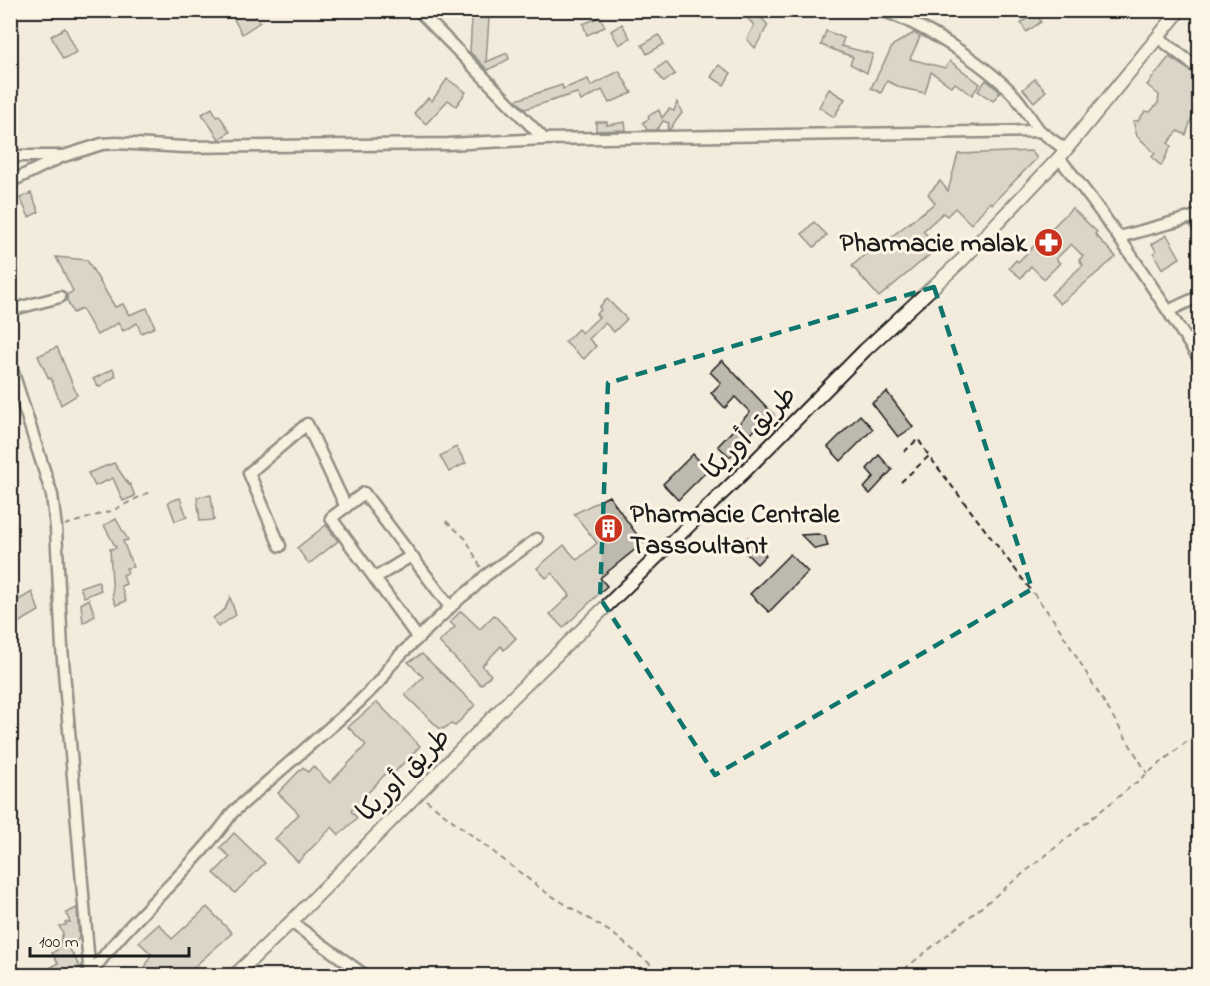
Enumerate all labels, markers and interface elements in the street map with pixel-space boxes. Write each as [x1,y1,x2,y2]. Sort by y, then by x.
place label: Pharmacie malak [840,225,1028,264]
pharmacy icon: Pharmacie malak [1032,226,1064,258]
street label: طريق أوريكا [695,378,807,490]
place label: Pharmacie Centrale Tassoultant [630,496,841,566]
building icon: Pharmacie Centrale Tassoultant [593,513,625,545]
street label: طريق أوريكا [349,720,461,832]
scale bar [30,920,189,958]
text: 100 m [39,930,79,956]

